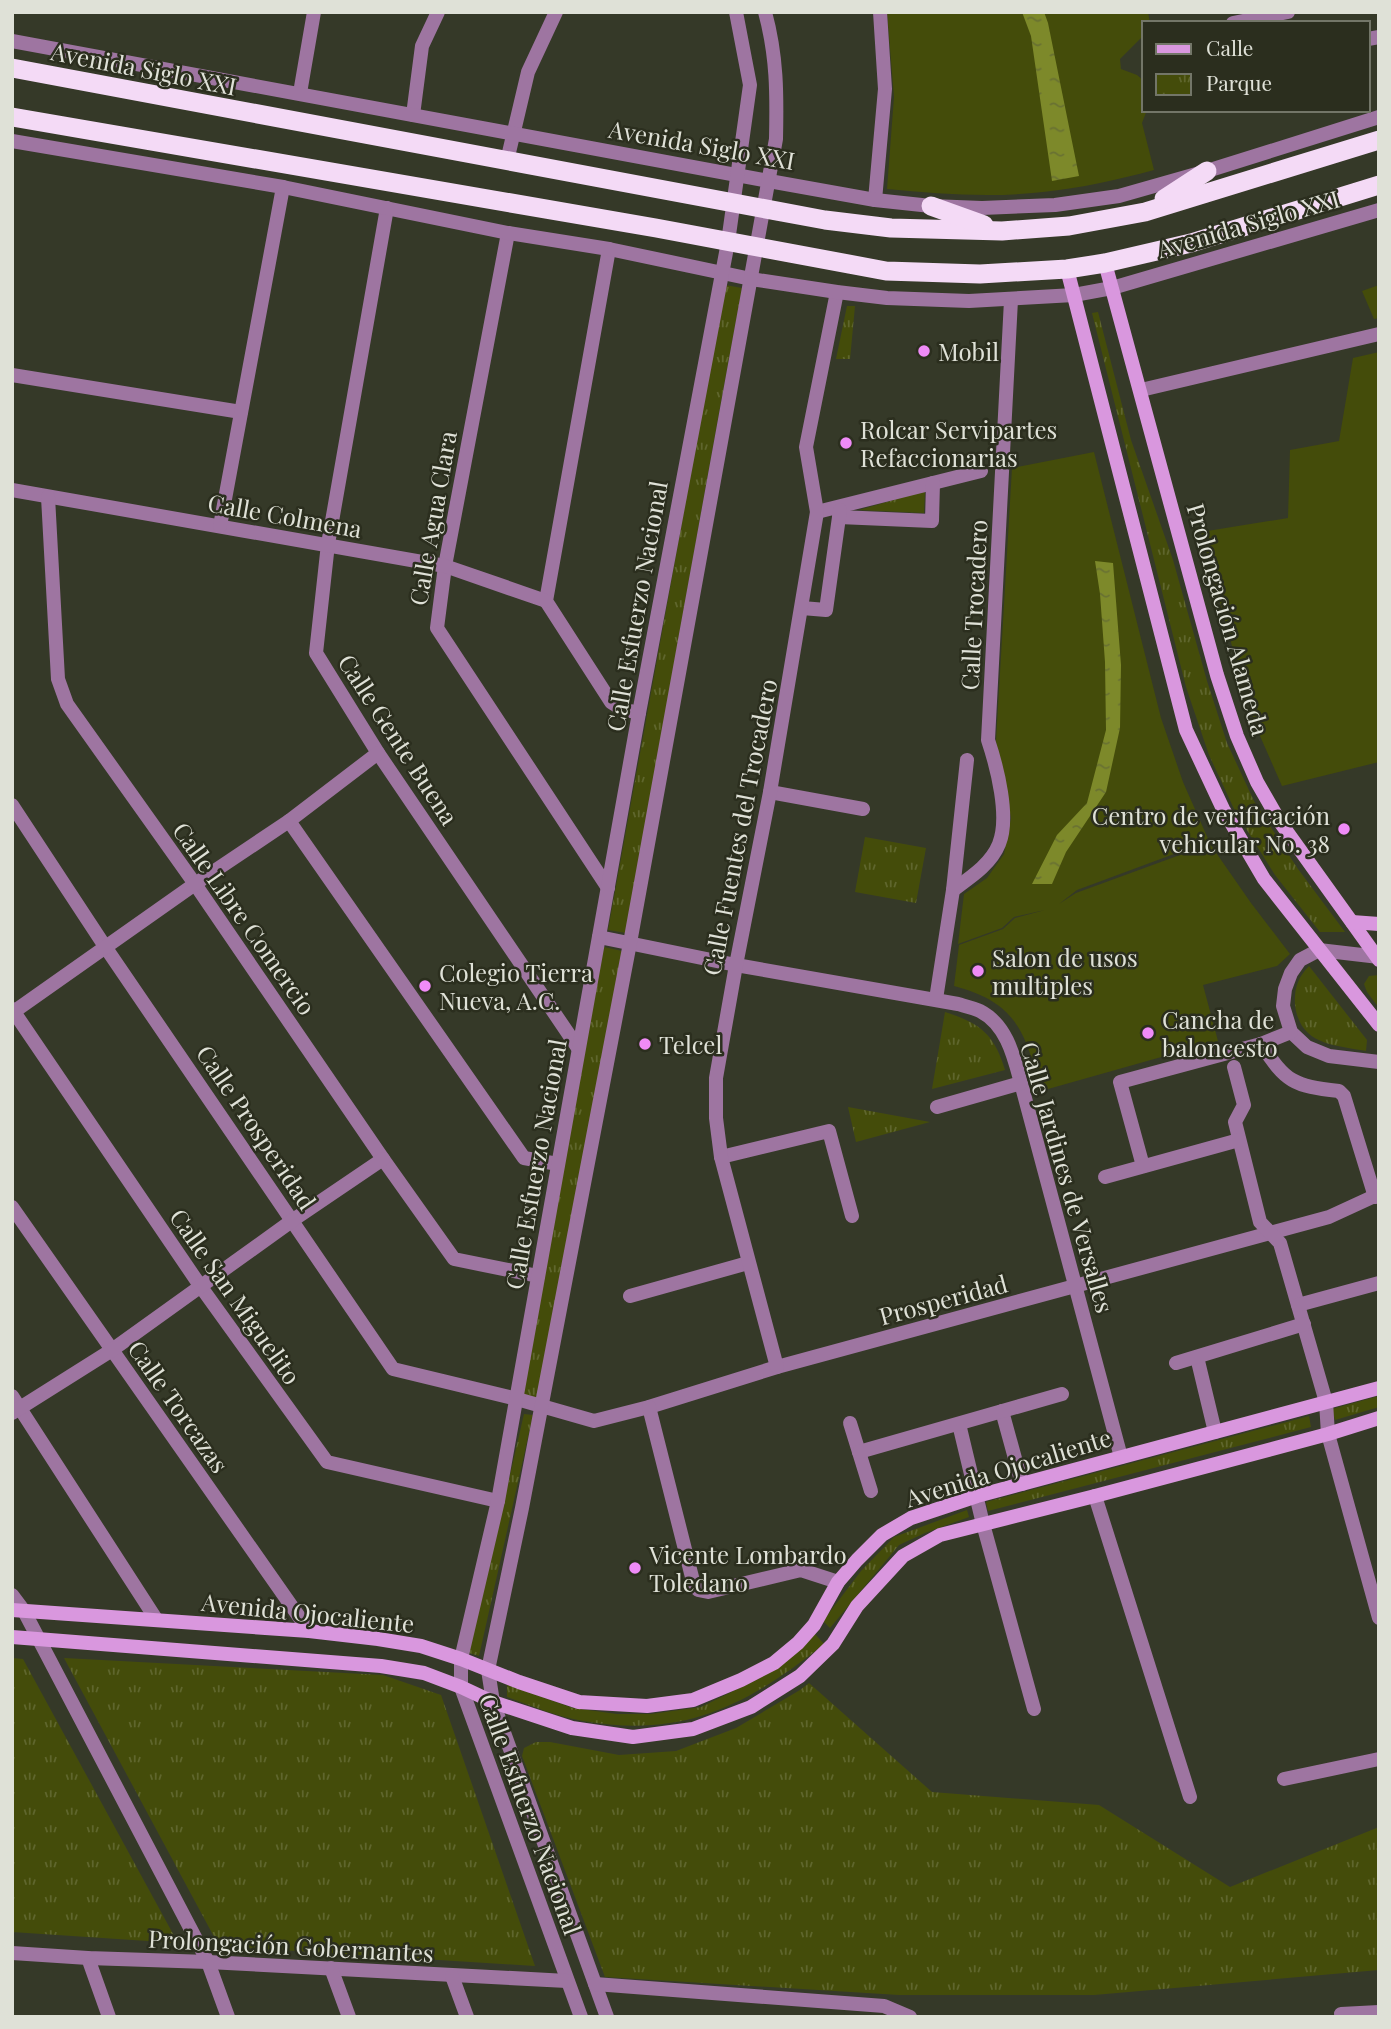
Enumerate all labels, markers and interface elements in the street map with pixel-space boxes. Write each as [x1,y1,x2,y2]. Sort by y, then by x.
legend [1142,21,1370,112]
text: Calle [1206,33,1253,61]
street label: Avenida Siglo XXI [48,34,240,102]
text: Parque [1206,68,1272,96]
street label: Avenida Siglo XXI [605,112,798,176]
street label: Avenida Siglo XXI [1152,182,1343,265]
place label: Mobil [938,335,999,367]
marker: Mobil [916,343,932,359]
place label: Rolcar Servipartes Refaccionarias [860,413,1057,473]
street label: Calle Agua Clara [401,428,463,608]
marker: Rolcar Servipartes Refaccionarias [838,435,854,451]
street label: Calle Esfuerzo Nacional [598,478,674,734]
street label: Calle Colmena [205,486,365,544]
street label: Prolongación Alameda [1181,499,1277,739]
street label: Calle Trocadero [953,519,993,691]
street label: Calle Gente Buena [332,648,466,831]
street label: Calle Fuentes del Trocadero [695,676,783,978]
place label: Centro de verificación vehicular No. 38 [1092,799,1330,859]
street label: Calle Libre Comercio [166,815,324,1021]
marker: Centro de verificación vehicular No. 38 [1336,821,1352,837]
place label: Salon de usos multiples [992,941,1138,1001]
place label: Colegio Tierra Nueva, A.C. [439,956,593,1016]
marker: Salon de usos multiples [970,963,986,979]
marker: Colegio Tierra Nueva, A.C. [417,978,433,994]
place label: Cancha de baloncesto [1162,1003,1278,1063]
marker: Cancha de baloncesto [1140,1025,1156,1041]
place label: Telcel [659,1028,722,1060]
street label: Calle Esfuerzo Nacional [497,1036,573,1292]
marker: Telcel [637,1036,653,1052]
street label: Calle Jardines de Versalles [1014,1038,1122,1316]
street label: Calle Prosperidad [190,1039,324,1216]
street label: Calle San Miguelito [163,1202,309,1390]
street label: Prosperidad [875,1266,1011,1332]
street label: Calle Torcazas [122,1334,236,1478]
street label: Avenida Ojocaliente [900,1420,1115,1514]
place label: Vicente Lombardo Toledano [648,1538,847,1598]
marker: Vicente Lombardo Toledano [627,1560,643,1576]
street label: Avenida Ojocaliente [199,1585,416,1639]
street label: Calle Esfuerzo Nacional [473,1689,590,1939]
street label: Prolongación Gobernantes [147,1922,435,1968]

